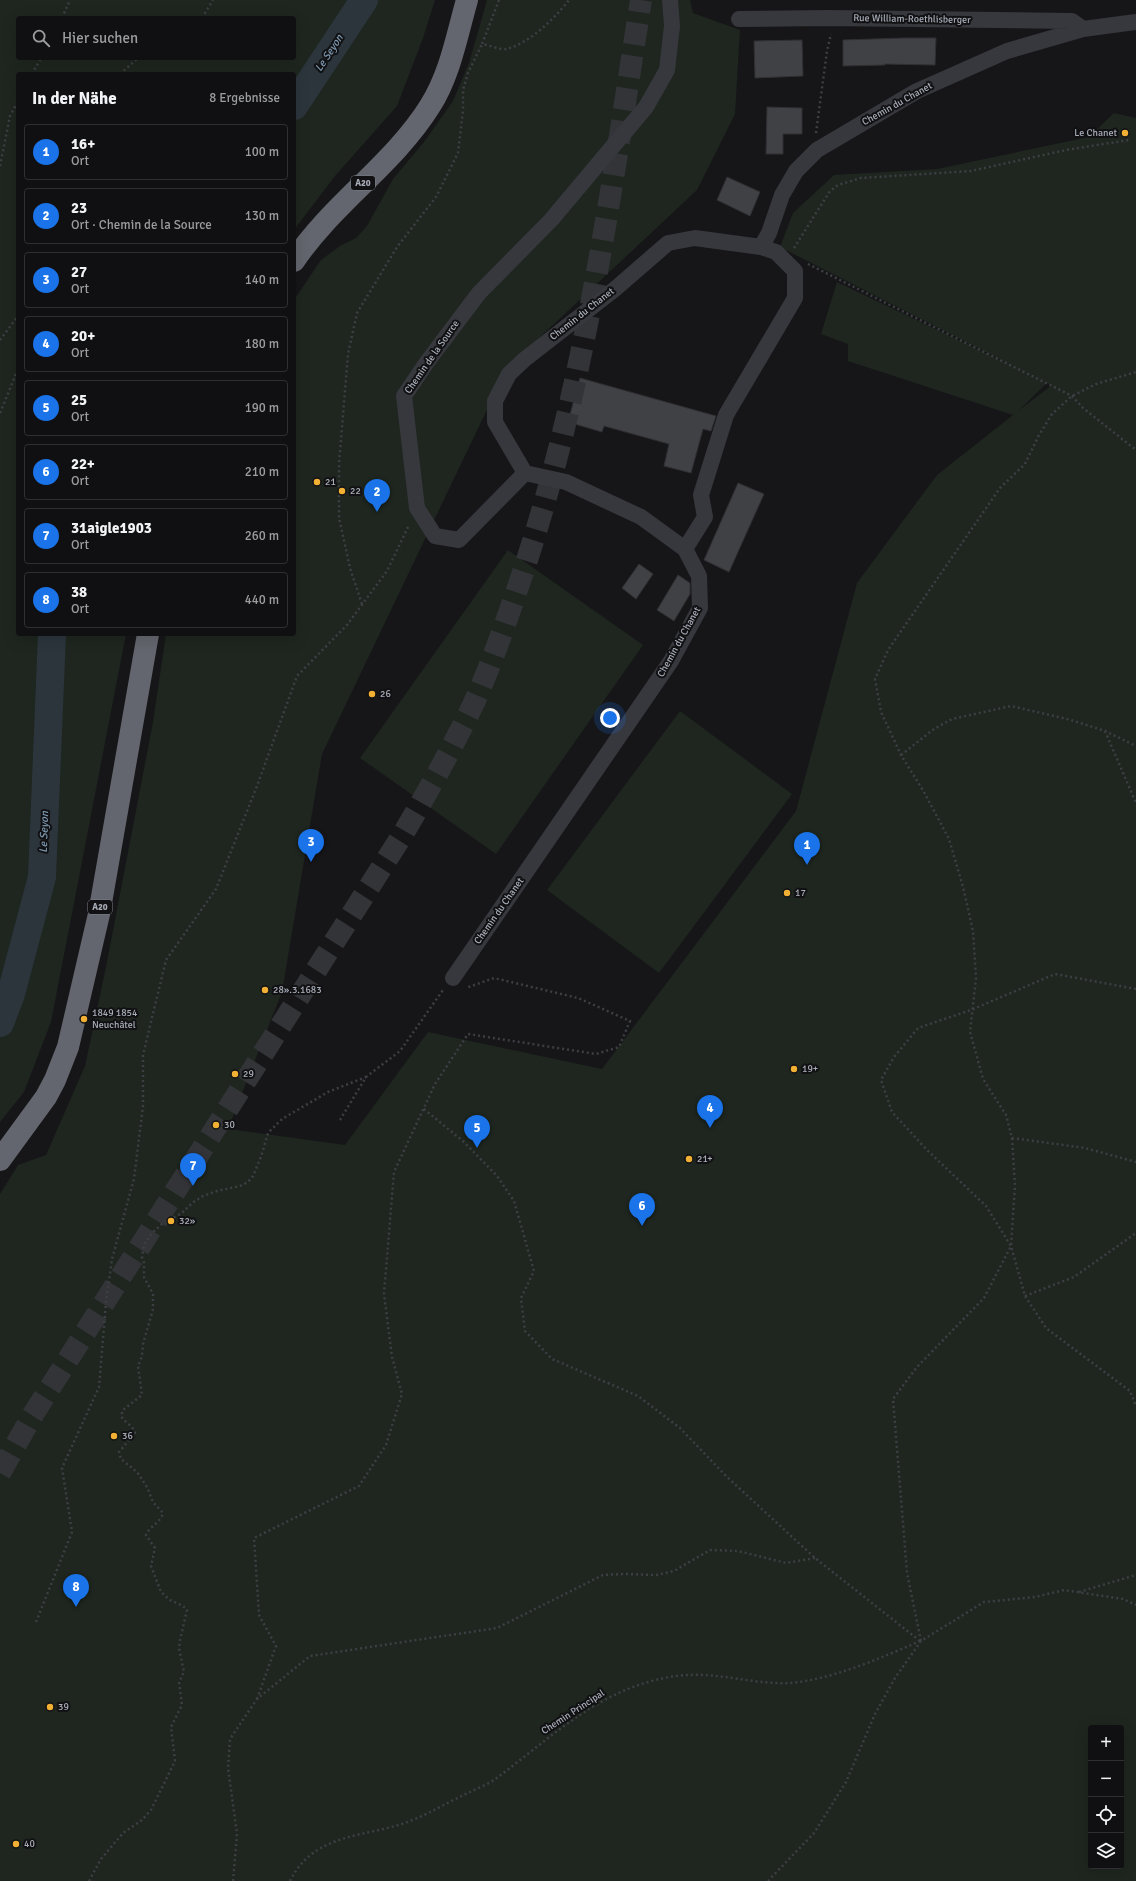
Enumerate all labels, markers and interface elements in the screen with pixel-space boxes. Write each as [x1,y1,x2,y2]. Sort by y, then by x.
street label: Rue William-Roethlisberger [853,12,971,26]
search box [16,16,296,60]
icon: search [30,27,52,49]
text: Hier suchen [62,29,138,47]
water label: Le Seyon [312,31,346,74]
street label: Chemin du Chanet [860,80,935,128]
text: In der Nähe [32,88,117,109]
text: 8 Ergebnisse [209,90,280,106]
place label: Le Chanet [1074,127,1117,139]
marker: Le Chanet [1120,128,1130,138]
text: 16+ [71,135,95,153]
text: 1 [42,144,50,160]
text: 100 m [245,144,279,160]
text: Ort [71,153,89,169]
road number: A20 [351,176,375,190]
text: 23 [71,199,87,217]
text: 2 [42,208,50,224]
text: 130 m [245,208,279,224]
text: Ort · Chemin de la Source [71,217,212,233]
text: 27 [71,263,87,281]
text: 3 [42,272,50,288]
text: 140 m [245,272,279,288]
text: Ort [71,281,89,297]
street label: Chemin du Chanet [547,285,617,343]
street label: Chemin de la Source [402,318,462,396]
text: 20+ [71,327,95,345]
text: 4 [42,336,50,352]
text: 180 m [245,336,279,352]
text: Ort [71,345,89,361]
text: 25 [71,391,87,409]
text: 5 [42,400,50,416]
text: 190 m [245,400,279,416]
text: Ort [71,409,89,425]
text: 22+ [71,455,95,473]
text: 6 [42,464,50,480]
text: 210 m [245,464,279,480]
text: Ort [71,473,89,489]
place label: 21 [325,476,336,488]
marker: 21 [312,477,322,487]
pin: 2 [364,479,390,512]
place label: 22 [350,485,361,497]
marker: 22 [337,486,347,496]
text: 31aigle1903 [71,519,152,537]
text: 7 [42,528,50,544]
text: 260 m [245,528,279,544]
text: Ort [71,537,89,553]
text: 38 [71,583,87,601]
text: 8 [42,592,50,608]
text: 440 m [245,592,279,608]
text: Ort [71,601,89,617]
street label: Chemin du Chanet [655,604,703,679]
place label: 26 [380,688,391,700]
marker: 26 [367,689,377,699]
your location [600,708,620,728]
water label: Le Seyon [37,810,51,853]
pin: 3 [298,829,324,862]
pin: 1 [794,832,820,865]
street label: Chemin du Chanet [472,875,527,947]
place label: 17 [795,887,806,899]
marker: 17 [782,888,792,898]
road number: A20 [88,900,112,914]
place label: 28».3.1683 [273,984,322,996]
marker: 28».3.1683 [260,985,270,995]
place label: 1849 1854 Neuchâtel [92,1007,138,1031]
marker: 1849 1854 Neuchâtel [79,1014,89,1024]
place label: 19+ [802,1063,818,1075]
marker: 19+ [789,1064,799,1074]
place label: 29 [243,1068,254,1080]
marker: 29 [230,1069,240,1079]
pin: 4 [697,1095,723,1128]
pin: 5 [464,1115,490,1148]
place label: 30 [224,1119,235,1131]
marker: 30 [211,1120,221,1130]
pin: 7 [180,1153,206,1186]
place label: 21+ [697,1153,713,1165]
marker: 21+ [684,1154,694,1164]
pin: 6 [629,1193,655,1226]
place label: 32» [179,1215,196,1227]
marker: 32» [166,1216,176,1226]
place label: 36 [122,1430,133,1442]
marker: 36 [109,1431,119,1441]
pin: 8 [63,1574,89,1607]
street label: Chemin Principal [539,1687,607,1737]
place label: 39 [58,1701,69,1713]
marker: 39 [45,1702,55,1712]
map controls [1088,1725,1124,1869]
button: + [1088,1725,1124,1761]
button: − [1088,1761,1124,1797]
button: locate [1088,1797,1124,1833]
button: layers [1088,1833,1124,1869]
place label: 40 [24,1838,35,1850]
marker: 40 [11,1839,21,1849]

